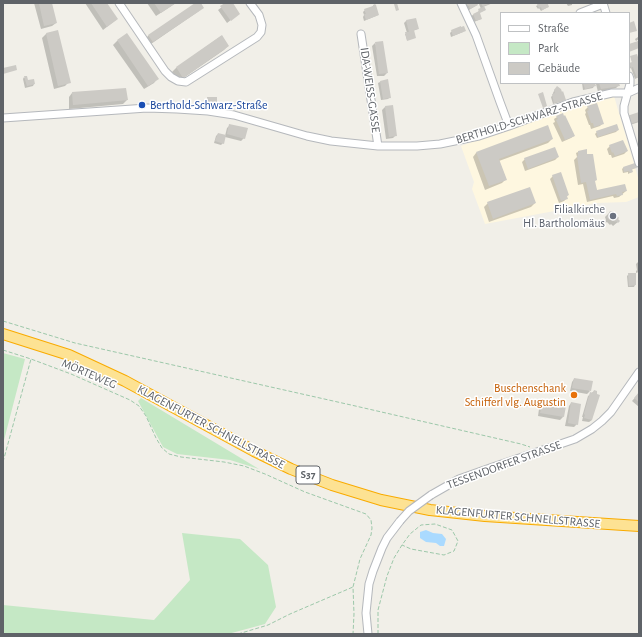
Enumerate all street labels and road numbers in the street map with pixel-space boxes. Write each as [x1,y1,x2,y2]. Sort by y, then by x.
street label: IDA-WEISS-GASSE [357,46,383,134]
street label: BERTHOLD-SCHWARZ-STRASSE [454,89,604,147]
street label: MÖRTEWEG [59,356,119,392]
street label: KLAGENFURTER SCHNELLSTRASSE [135,382,287,472]
street label: TESSENDORFER STRASSE [445,438,563,492]
road number: S37 [296,466,320,484]
street label: KLAGENFURTER SCHNELLSTRASSE [435,503,601,531]

